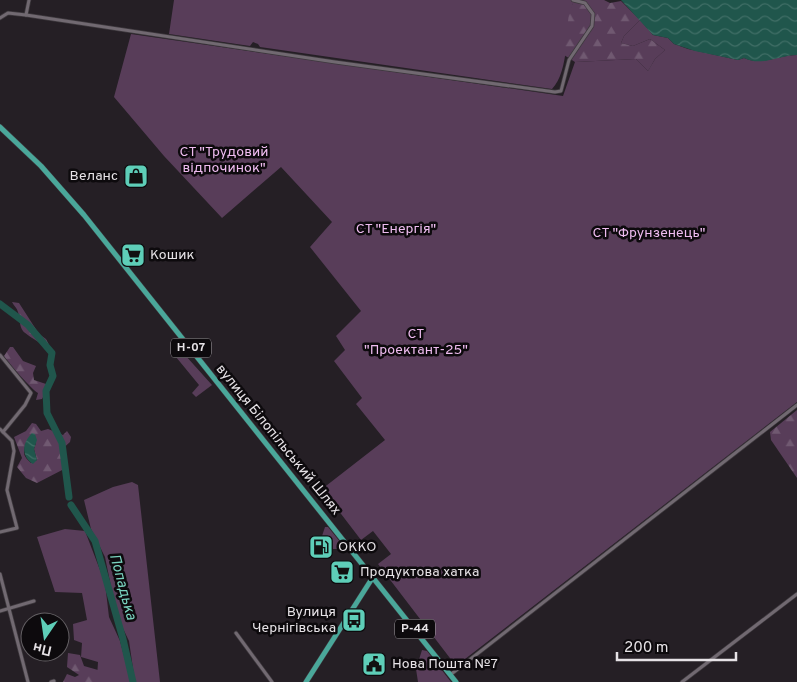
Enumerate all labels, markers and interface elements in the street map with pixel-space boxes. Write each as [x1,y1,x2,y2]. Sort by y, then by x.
park label: СТ "Трудовий відпочинок" [180,144,268,177]
shop icon: Веланс [123,163,149,189]
place label: Веланс [70,168,118,185]
park label: СТ "Енергія" [356,221,436,238]
park label: СТ "Фрунзенець" [593,225,705,242]
supermarket icon: Кошик [120,242,146,268]
place label: Кошик [150,247,194,264]
park label: СТ "Проектант-25" [364,326,468,359]
road number: Н-07 [171,338,211,358]
street label: вулиця Білопільський Шлях [212,361,344,519]
fuel station icon: ОККО [308,534,334,560]
place label: ОККО [338,539,377,556]
water label: Попадька [104,552,140,622]
supermarket icon: Продуктова хатка [329,559,355,585]
place label: Продуктова хатка [360,564,479,581]
place label: Вулиця Чернігівська [252,604,336,637]
bus stop icon: Вулиця Чернігівська [341,607,367,633]
north arrow [20,612,70,662]
road number: Р-44 [395,620,435,638]
scale bar [617,630,736,662]
text: Пн [31,638,54,659]
text: 200 m [624,639,669,658]
public building icon: Нова Пошта №7 [361,651,387,677]
place label: Нова Пошта №7 [392,656,498,673]

